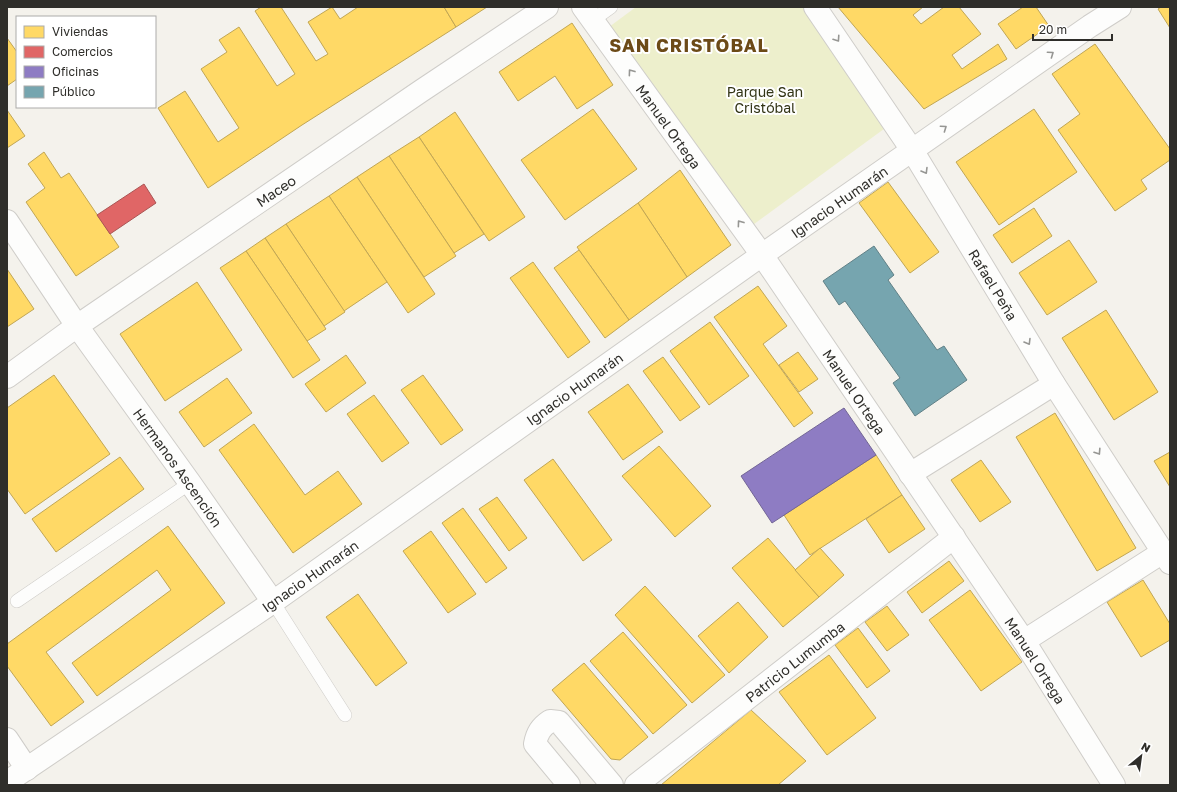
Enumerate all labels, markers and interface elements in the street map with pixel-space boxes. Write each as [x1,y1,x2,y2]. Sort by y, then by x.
legend [16,16,156,108]
scale bar [1033,16,1112,42]
text: 20 m [1039,22,1067,37]
text: Viviendas [52,24,108,39]
district label: SAN CRISTÓBAL [609,34,769,56]
one-way arrow [832,35,840,42]
text: Comercios [52,44,113,59]
one-way arrow [1046,52,1053,59]
text: Oficinas [52,64,99,79]
one-way arrow [628,70,635,77]
street label: Manuel Ortega [633,81,705,172]
park label: Parque San Cristóbal [727,83,803,116]
text: Público [52,84,95,99]
one-way arrow [940,125,947,133]
street label: Ignacio Humarán [787,162,890,241]
one-way arrow [920,167,927,174]
street label: Maceo [252,171,299,210]
one-way arrow [737,221,744,228]
street label: Rafael Peña [966,246,1022,323]
one-way arrow [1024,338,1031,345]
street label: Manuel Ortega [820,346,890,437]
street label: Ignacio Humarán [523,348,626,428]
street label: Hermanos Ascención [130,404,226,530]
one-way arrow [1093,448,1101,455]
street label: Ignacio Humarán [258,536,362,616]
street label: Manuel Ortega [1002,614,1070,707]
street label: Patricio Lumumba [742,617,847,705]
north arrow [1121,736,1161,776]
text: N [1139,739,1153,755]

